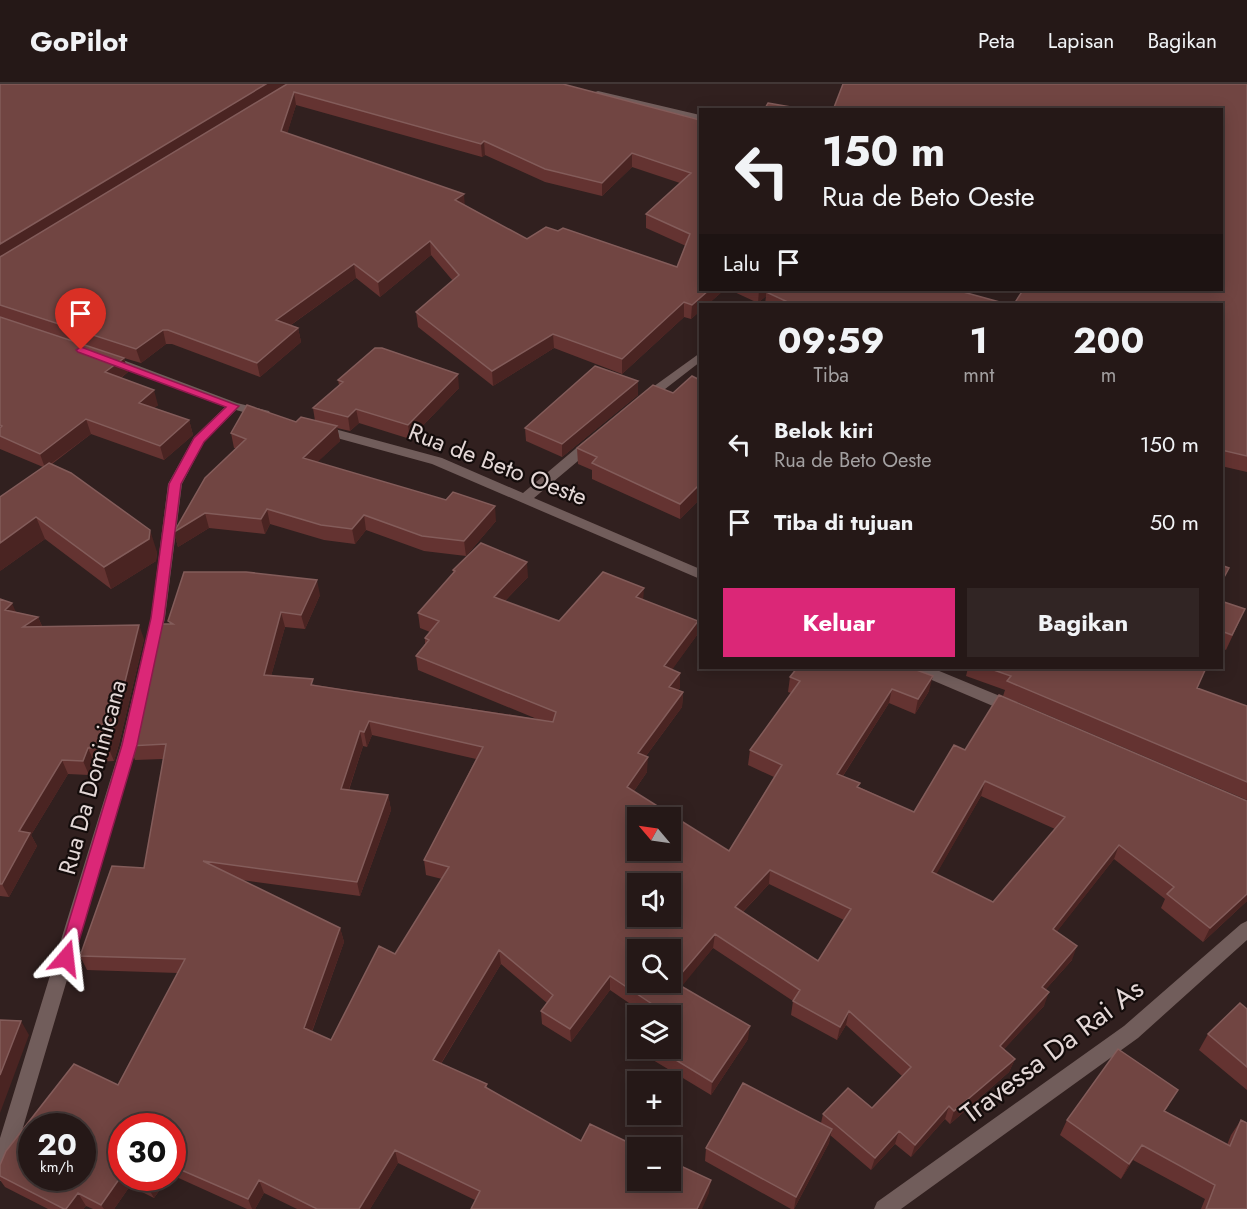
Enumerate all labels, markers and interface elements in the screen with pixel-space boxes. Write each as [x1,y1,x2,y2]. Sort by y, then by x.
text: GoPilot [30,21,127,62]
text: Peta [978,26,1015,56]
text: Lapisan [1048,26,1114,56]
text: Bagikan [1147,26,1217,56]
text: 150 m [822,121,945,182]
icon: left [723,132,801,210]
text: Rua de Beto Oeste [822,177,1035,216]
icon: arrive [772,246,805,279]
text: Lalu [723,247,760,279]
pin [55,288,106,350]
icon: arrive [64,297,97,330]
text: 09:59 [778,314,885,366]
text: 1 [970,314,988,366]
text: 200 [1073,314,1144,366]
text: Tiba [813,361,849,390]
text: mnt [963,361,994,390]
text: m [1101,361,1116,390]
street label: Rua de Beto Oeste [404,414,592,514]
text: Belok kiri [774,414,873,446]
icon: left [723,428,756,461]
text: 150 m [1140,428,1199,460]
text: Rua de Beto Oeste [774,446,931,475]
icon: arrive [723,506,756,539]
text: Tiba di tujuan [774,506,913,538]
text: 50 m [1150,506,1199,538]
button: Keluar [723,588,955,657]
button: Bagikan [967,588,1199,657]
street label: Rua Da Dominicana [49,676,135,878]
north arrow [627,807,681,861]
map controls [627,807,681,1191]
button: sound [627,873,681,927]
position arrow [34,926,98,990]
button: search [627,939,681,993]
street label: Travessa Da Rai As [952,968,1152,1134]
button: layers [627,1005,681,1059]
button: + [627,1071,681,1125]
speed limit sign: 30 [108,1113,186,1191]
text: 20 [37,1123,77,1166]
button: − [627,1137,681,1191]
text: km/h [40,1156,74,1178]

